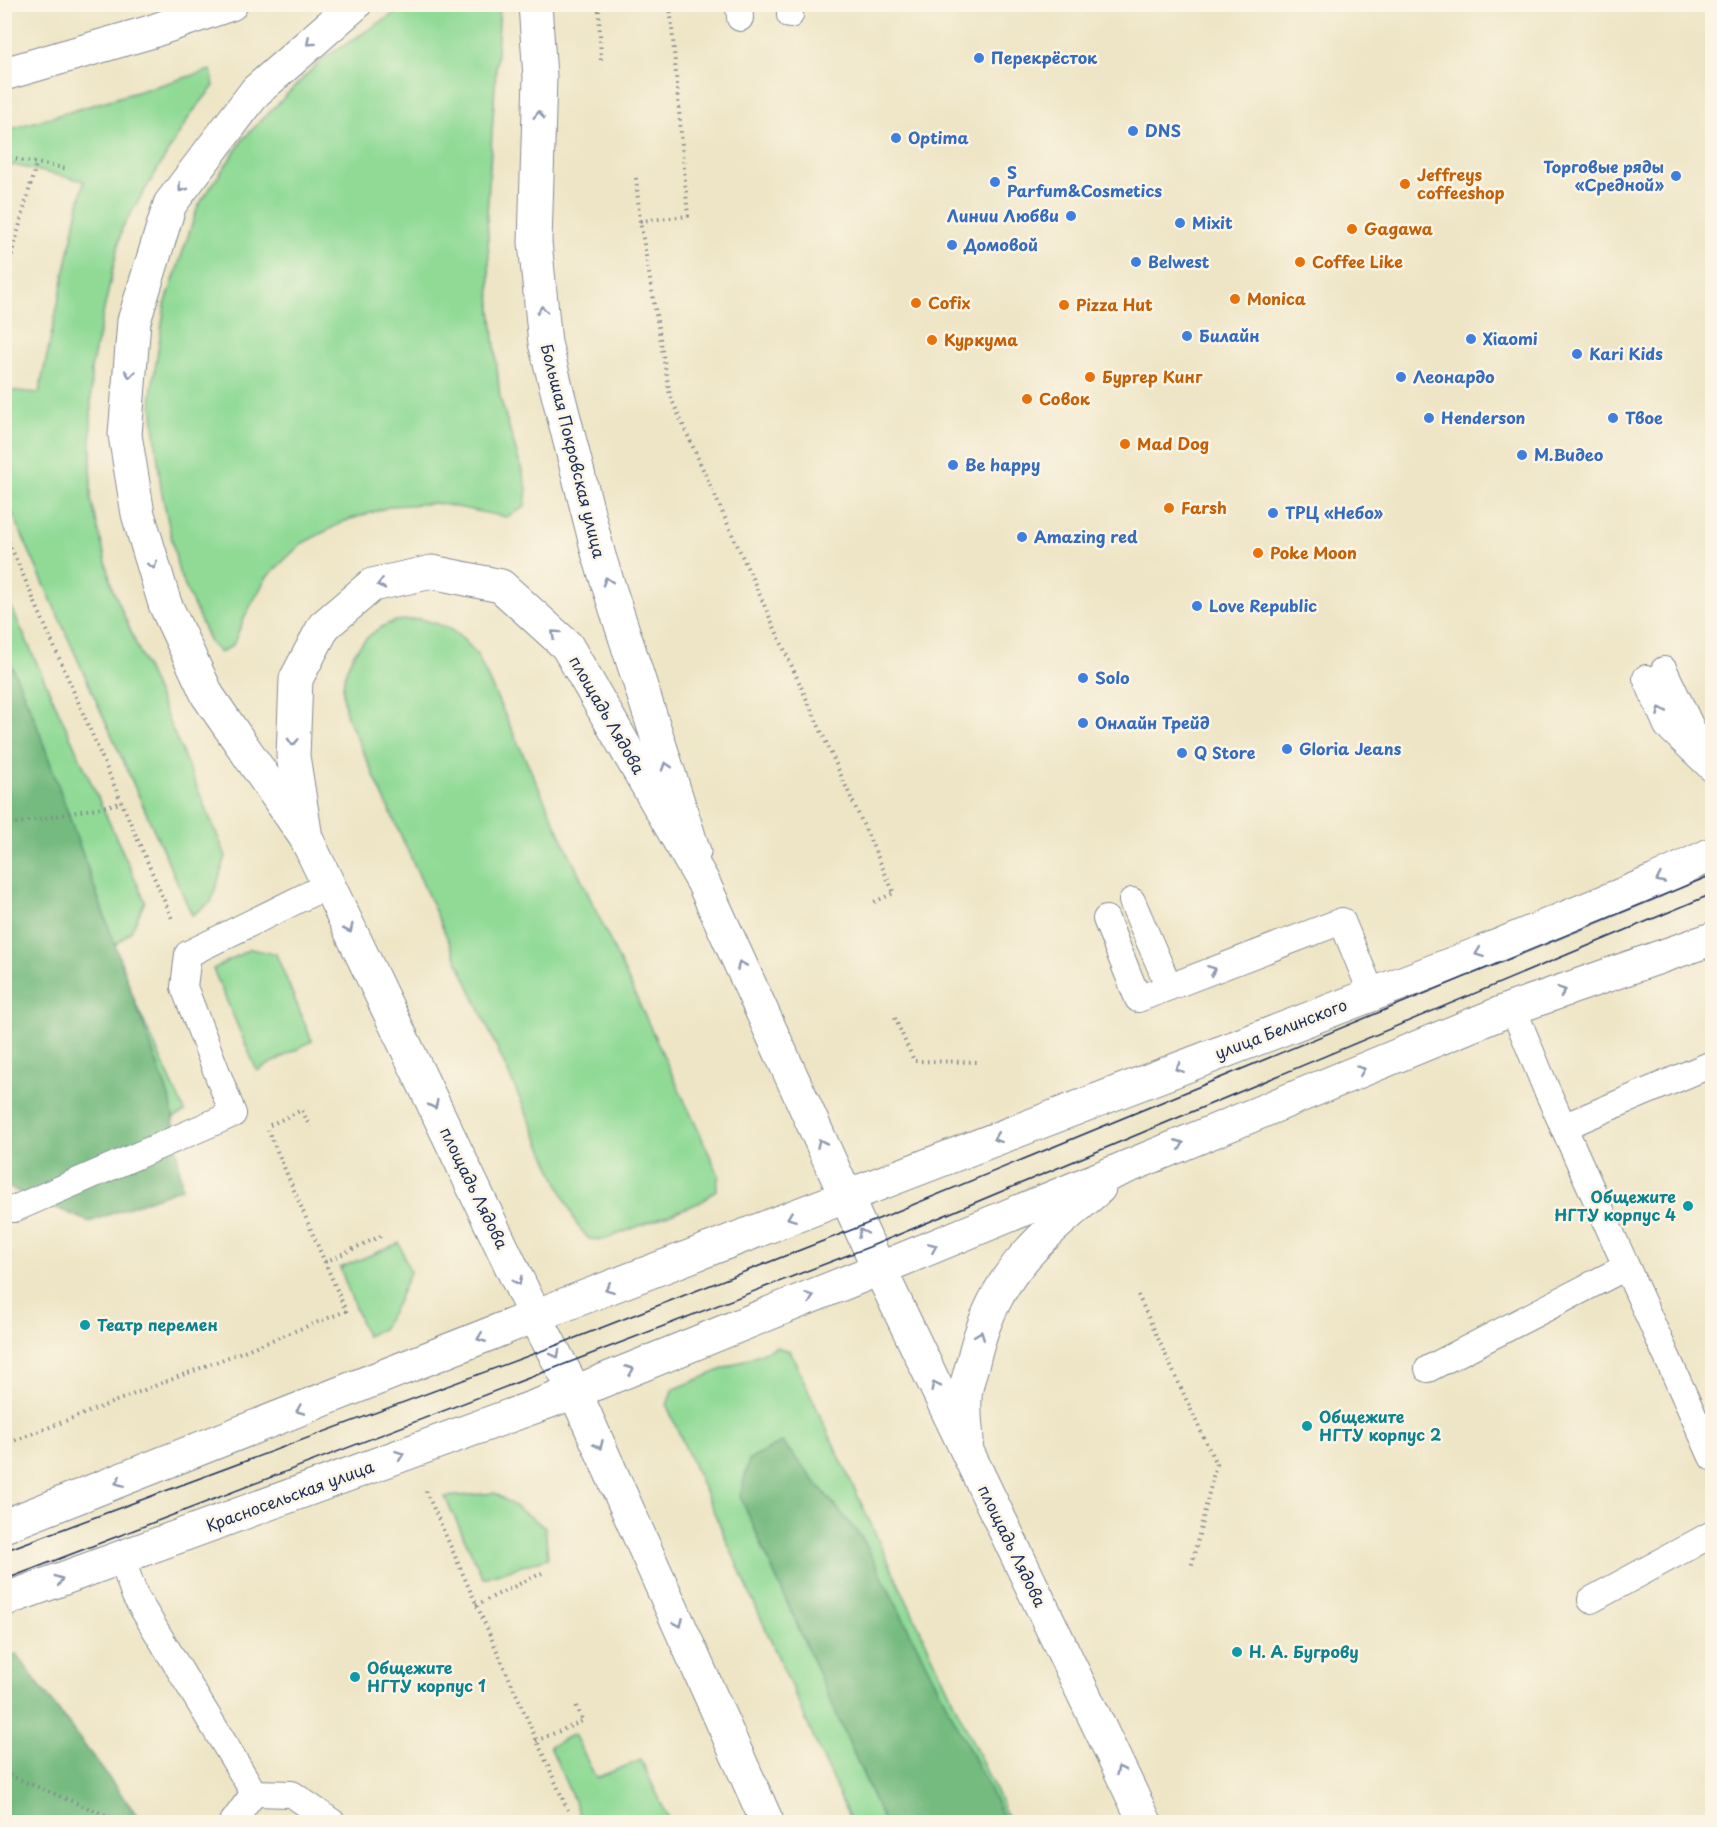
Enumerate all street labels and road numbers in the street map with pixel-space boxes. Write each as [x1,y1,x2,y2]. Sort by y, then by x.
street label: Большая Покровская улица [536,341,612,560]
street label: площадь Лядова [564,651,652,778]
street label: улица Белинского [1211,992,1350,1064]
street label: площадь Лядова [435,1122,515,1253]
street label: Красносельская улица [202,1454,377,1537]
street label: площадь Лядова [973,1480,1053,1611]

